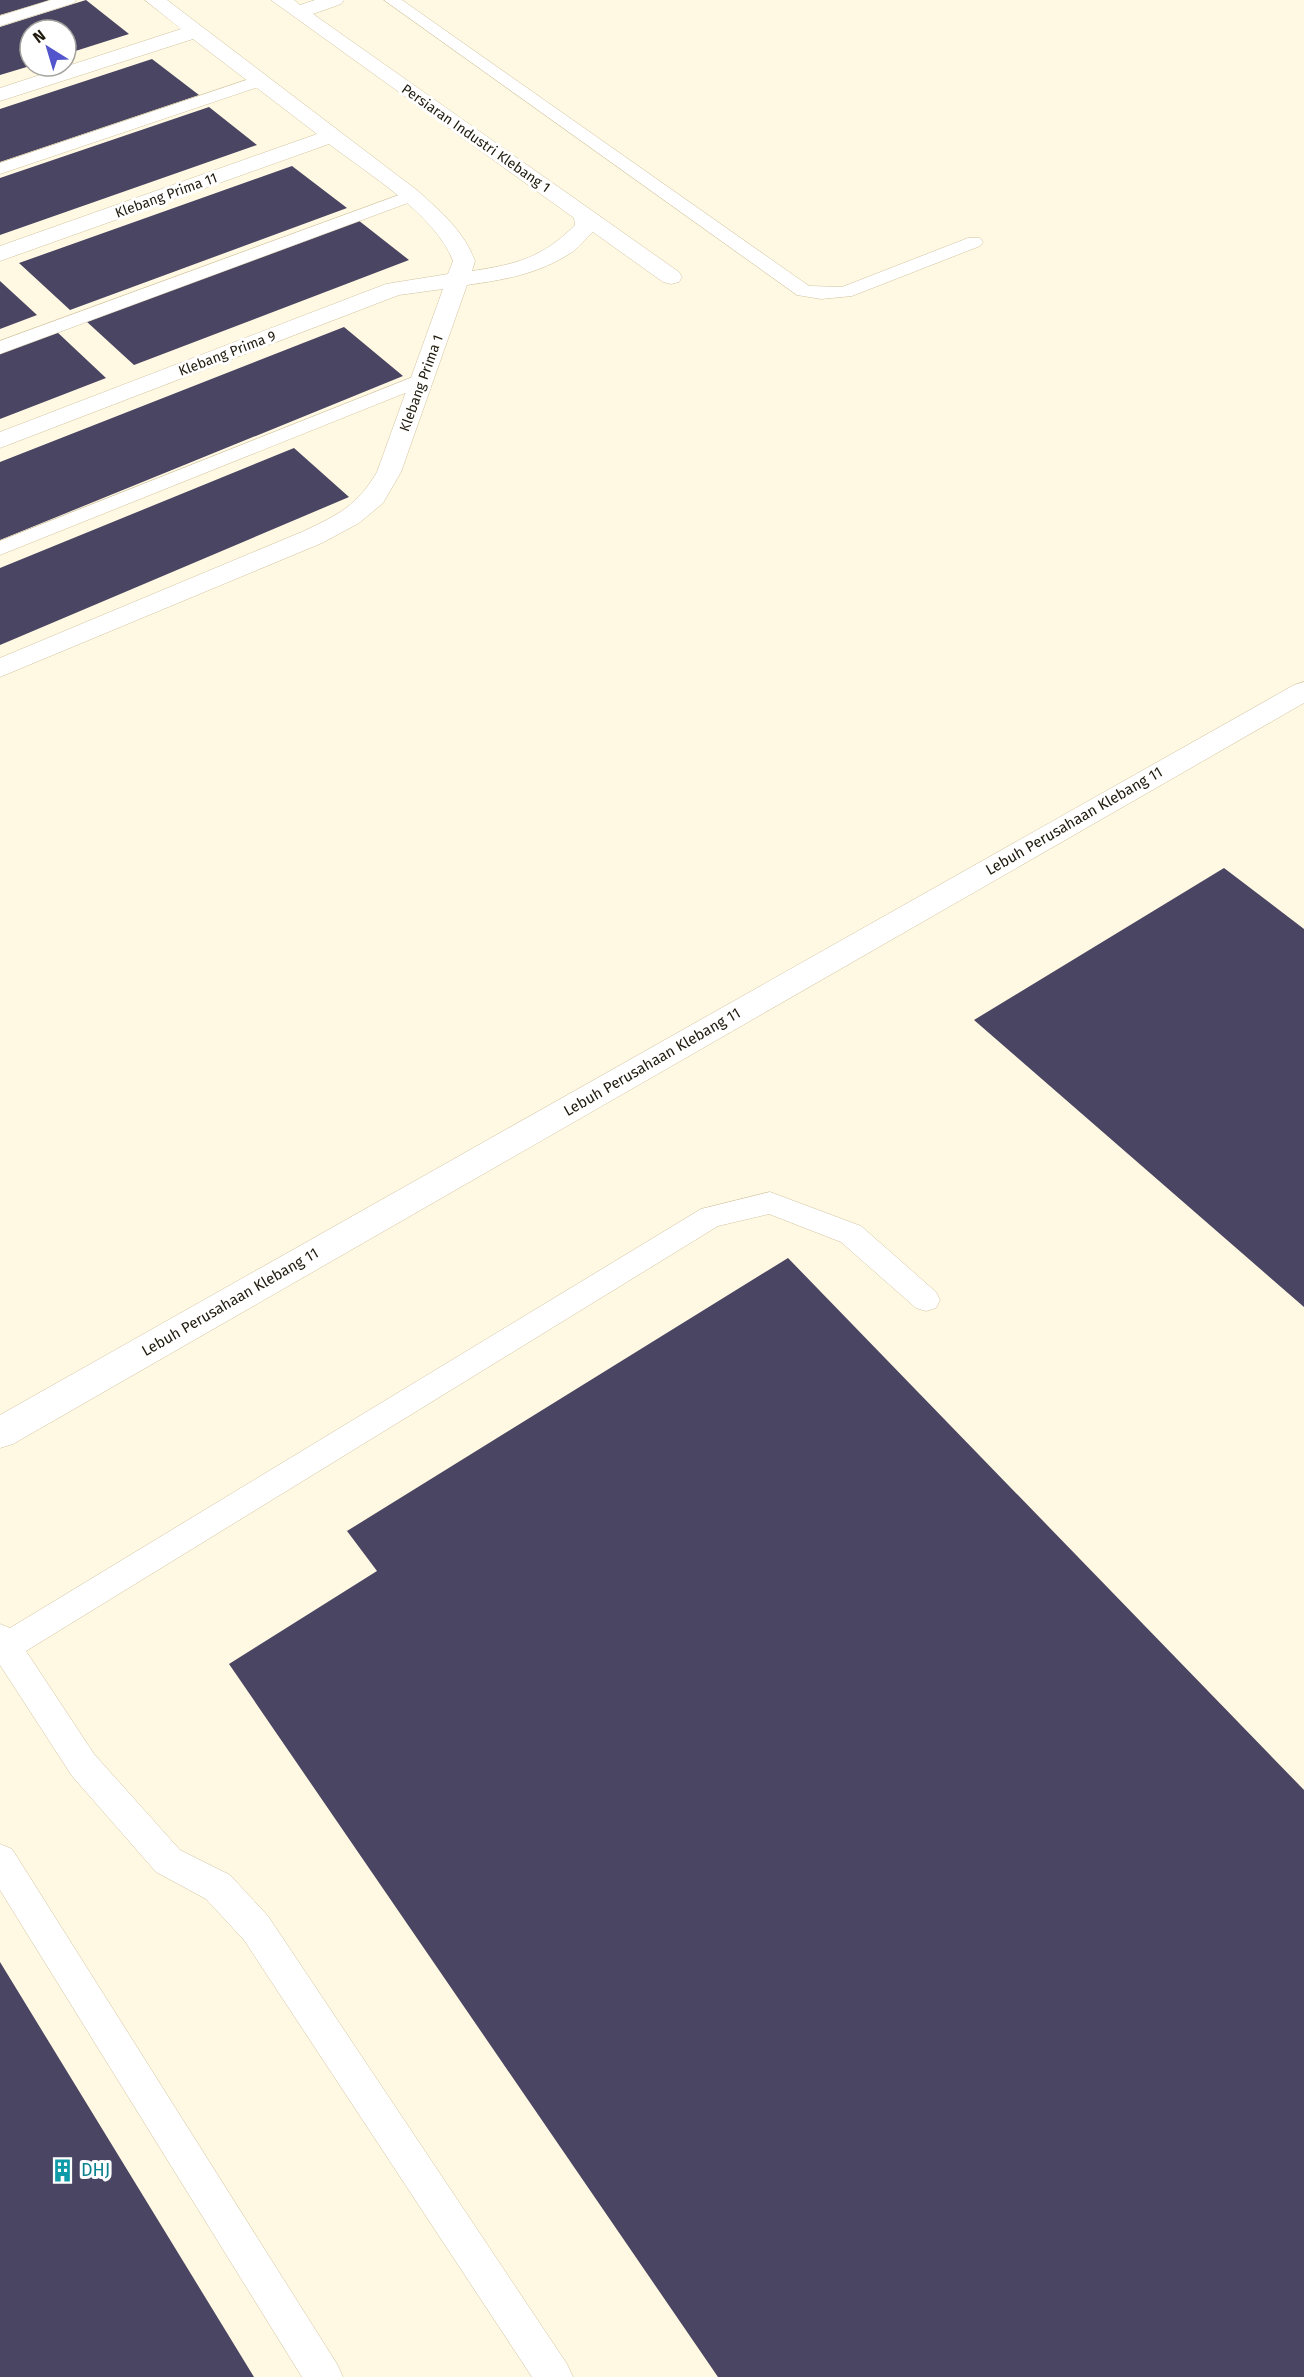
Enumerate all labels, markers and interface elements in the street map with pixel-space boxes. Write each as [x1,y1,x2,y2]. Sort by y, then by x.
north arrow [18,18,78,78]
text: N [29,26,49,47]
street label: Persiaran Industri Klebang 1 [398,81,553,196]
street label: Klebang Prima 11 [113,169,220,222]
street label: Klebang Prima 9 [176,327,278,380]
street label: Klebang Prima 1 [396,333,447,434]
street label: Lebuh Perusahaan Klebang 11 [982,763,1166,879]
street label: Lebuh Perusahaan Klebang 11 [560,1004,744,1120]
street label: Lebuh Perusahaan Klebang 11 [138,1244,322,1360]
building icon: DHJ [50,2157,76,2183]
place label: DHJ [81,2159,110,2181]

